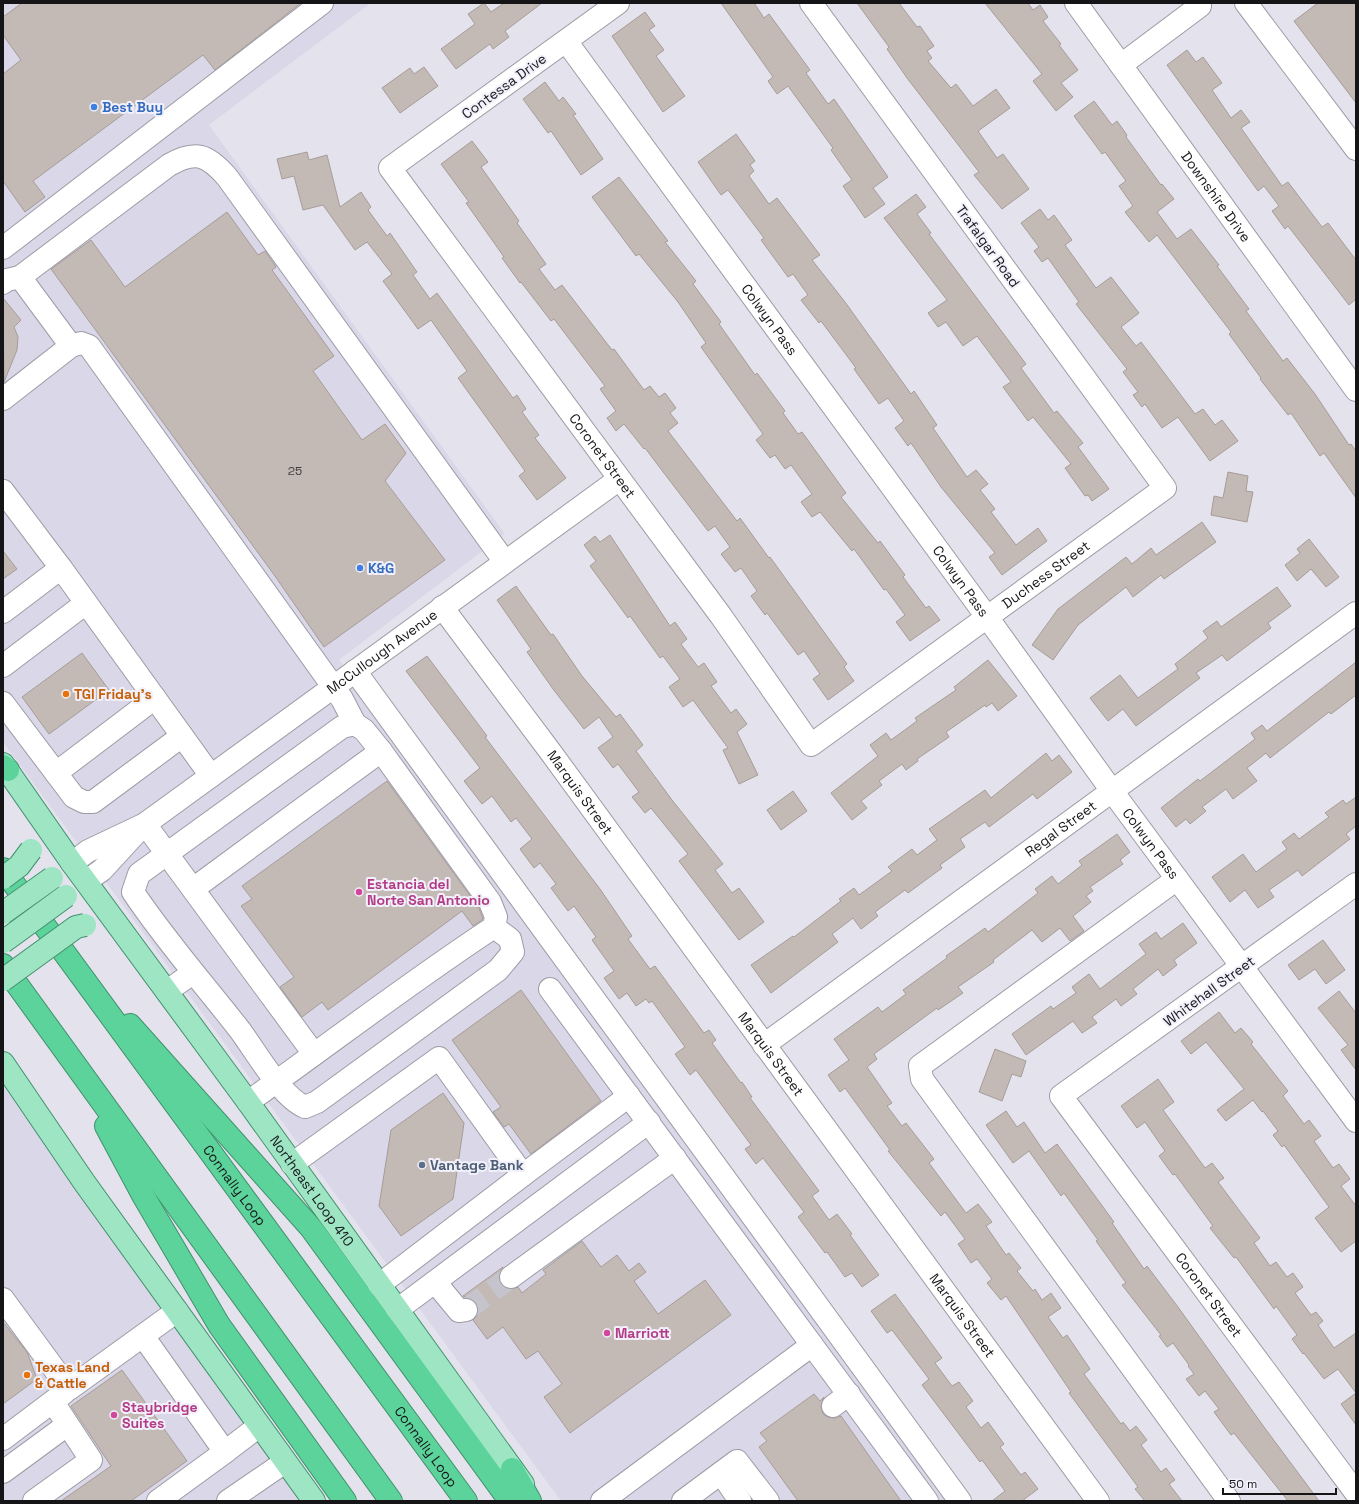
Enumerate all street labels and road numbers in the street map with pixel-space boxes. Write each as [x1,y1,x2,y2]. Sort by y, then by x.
street label: Contessa Drive [458,49,550,123]
street label: Downshire Drive [1177,148,1255,245]
street label: Trafalgar Road [952,201,1024,291]
street label: Colwyn Pass [737,280,802,359]
street label: Coronet Street [565,410,640,501]
street label: Duchess Street [998,537,1093,612]
street label: Colwyn Pass [929,542,993,620]
street label: McCullough Avenue [323,605,441,698]
street label: Marquis Street [543,747,617,838]
street label: Regal Street [1021,797,1100,861]
street label: Colwyn Pass [1119,804,1183,883]
street label: Whitehall Street [1160,952,1258,1030]
street label: Marquis Street [734,1008,808,1100]
street label: Northeast Loop 410 [266,1132,358,1250]
street label: Connally Loop [199,1141,270,1229]
street label: Coronet Street [1171,1249,1246,1341]
street label: Marquis Street [926,1270,999,1361]
street label: Connally Loop [391,1403,462,1491]

